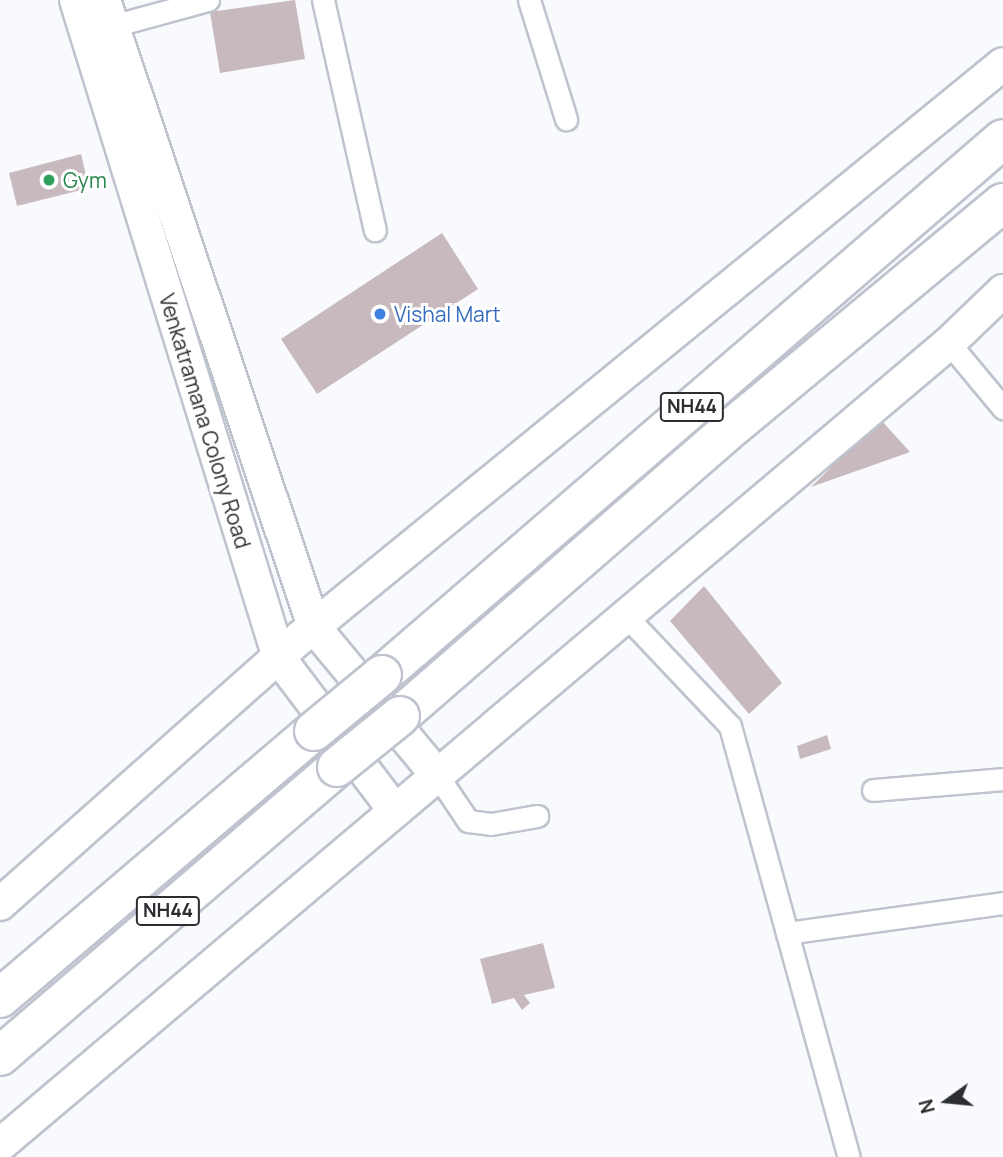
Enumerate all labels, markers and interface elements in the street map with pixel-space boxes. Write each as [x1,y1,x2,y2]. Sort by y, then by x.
place label: Gym [63,167,107,193]
marker: Gym [41,172,57,188]
street label: Venkatramana Colony Road [154,291,256,551]
place label: Vishal Mart [394,301,501,327]
marker: Vishal Mart [372,306,388,322]
road number: NH44 [659,392,725,422]
road number: NH44 [135,896,201,926]
north arrow [912,1066,982,1136]
text: N [912,1096,941,1116]

